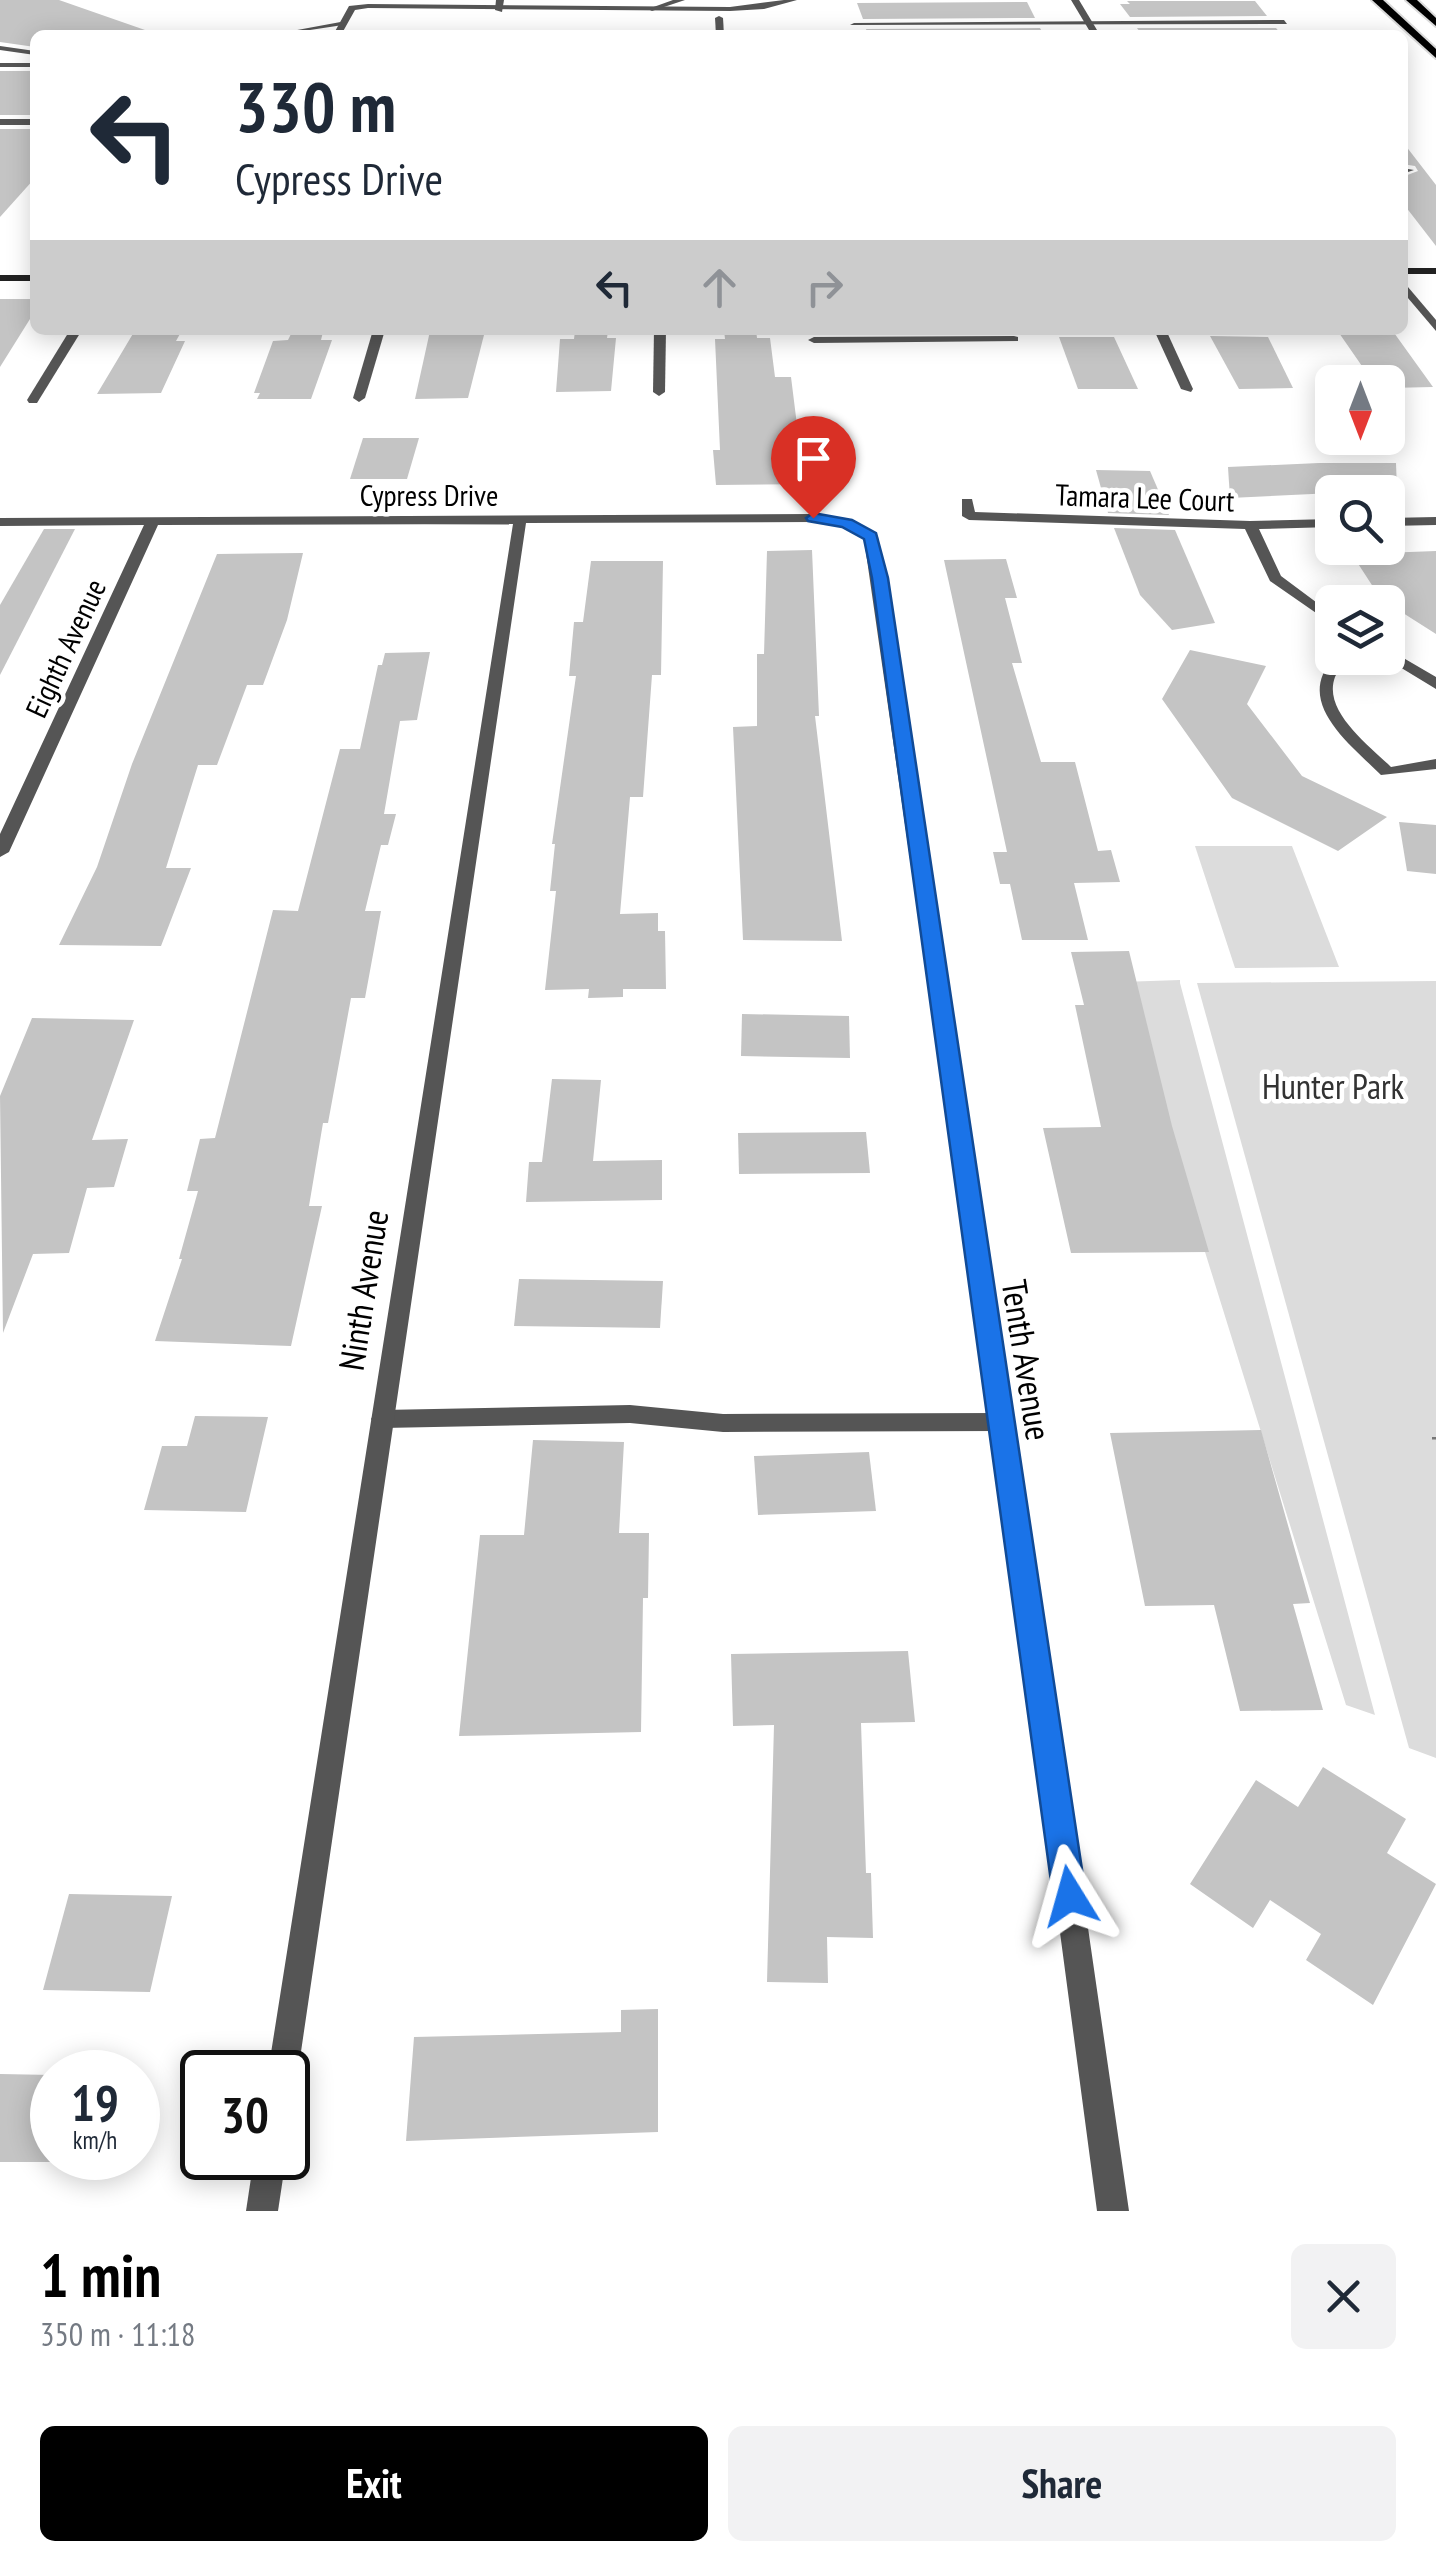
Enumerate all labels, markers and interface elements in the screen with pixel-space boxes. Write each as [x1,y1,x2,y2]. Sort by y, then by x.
text: 330 m [235,61,396,151]
icon: left [70,70,200,200]
text: Cypress Drive [235,149,443,207]
icon: left [587,260,642,315]
icon: ahead [692,260,747,315]
icon: right [797,260,852,315]
north arrow [1315,365,1405,455]
map controls [1315,365,1405,675]
pin [771,416,856,519]
icon: arrive [786,431,841,486]
street label: Tamara Lee Court [1055,474,1236,520]
street label: Cypress Drive [360,475,498,514]
button: search [1315,475,1405,565]
street label: Eighth Avenue [16,573,114,723]
button: layers [1315,585,1405,675]
park label: Hunter Park [1262,1063,1404,1109]
street label: Ninth Avenue [328,1206,398,1374]
street label: Tenth Avenue [992,1276,1062,1444]
position arrow [1018,1844,1122,1948]
speed limit sign: 30 [180,2050,310,2180]
text: 19 [71,2070,119,2135]
text: km/h [73,2124,117,2156]
text: 1 min [40,2236,161,2314]
button: close [1291,2244,1396,2349]
text: 350 m · 11:18 [40,2313,195,2355]
button: Exit [40,2426,708,2541]
button: Share [728,2426,1396,2541]

